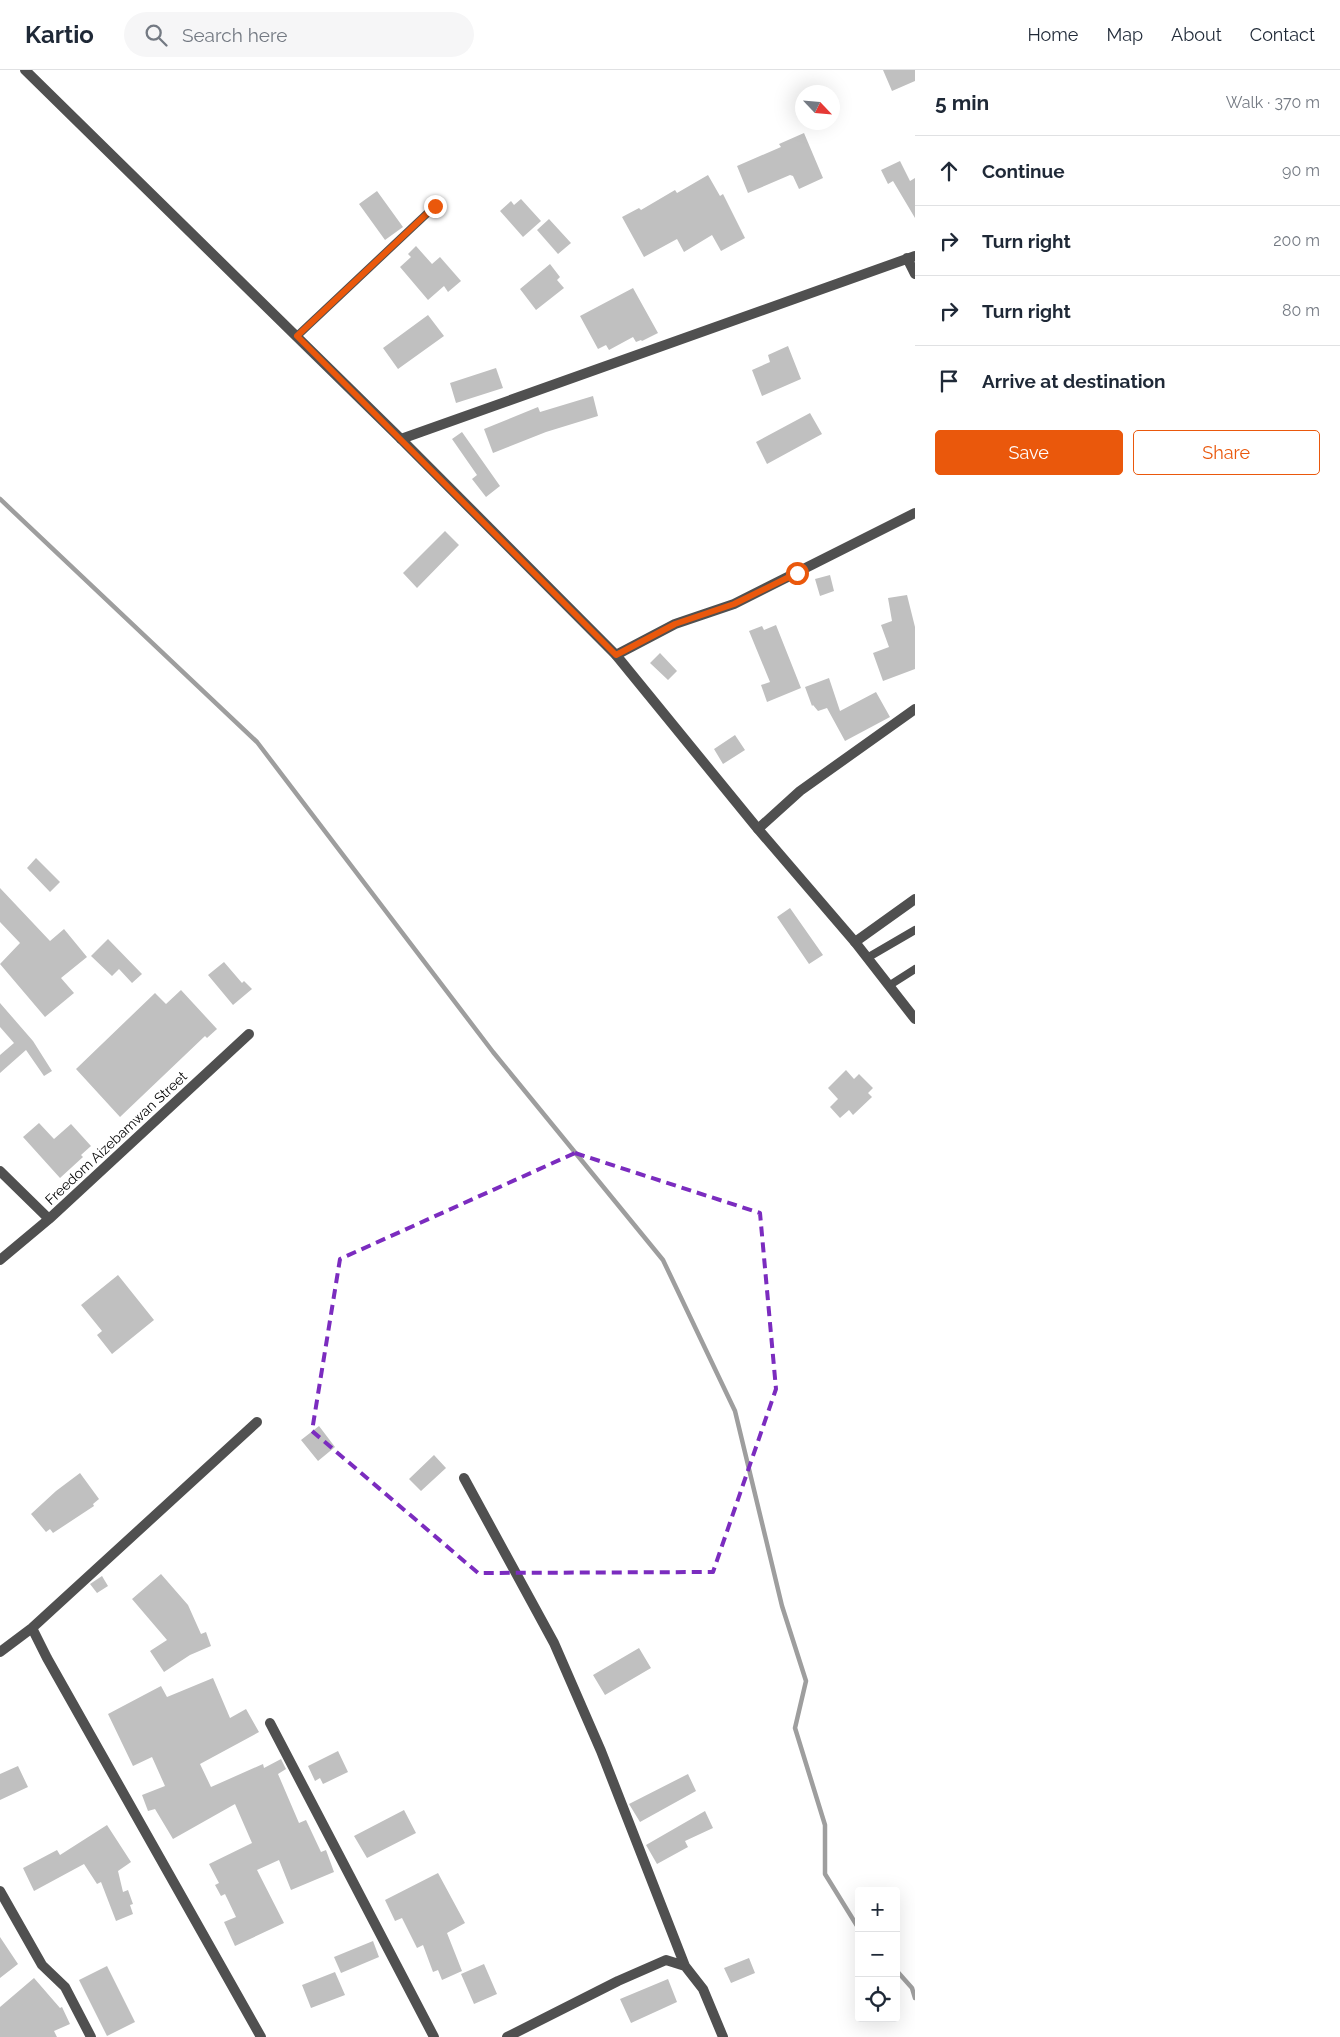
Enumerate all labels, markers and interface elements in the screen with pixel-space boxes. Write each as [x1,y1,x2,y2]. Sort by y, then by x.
search box [124,12,474,57]
text: Kartio [25,20,94,49]
icon: search [142,21,170,49]
text: Search here [182,24,287,46]
text: Home [1027,24,1078,45]
text: Map [1106,24,1143,45]
text: About [1171,24,1222,45]
text: Contact [1250,24,1315,45]
north arrow [795,85,840,130]
text: 5 min [935,90,989,115]
text: Walk · 370 m [1226,93,1320,112]
icon: ahead [935,157,963,185]
text: Continue [982,160,1065,182]
text: 90 m [1282,161,1320,180]
route end [424,195,447,218]
icon: right [935,227,963,255]
text: Turn right [982,230,1071,252]
text: 200 m [1273,231,1320,250]
icon: right [935,297,963,325]
text: Turn right [982,300,1071,322]
text: 80 m [1282,301,1320,320]
icon: arrive [935,367,963,395]
text: Arrive at destination [982,370,1166,392]
button: Save [935,430,1123,475]
button: Share [1133,430,1320,475]
route start [786,562,809,585]
street label: Freedom Aizebamwan Street [42,1068,190,1208]
map controls [855,1887,900,2022]
button: + [855,1887,900,1932]
button: − [855,1932,900,1977]
button: locate [855,1977,900,2022]

